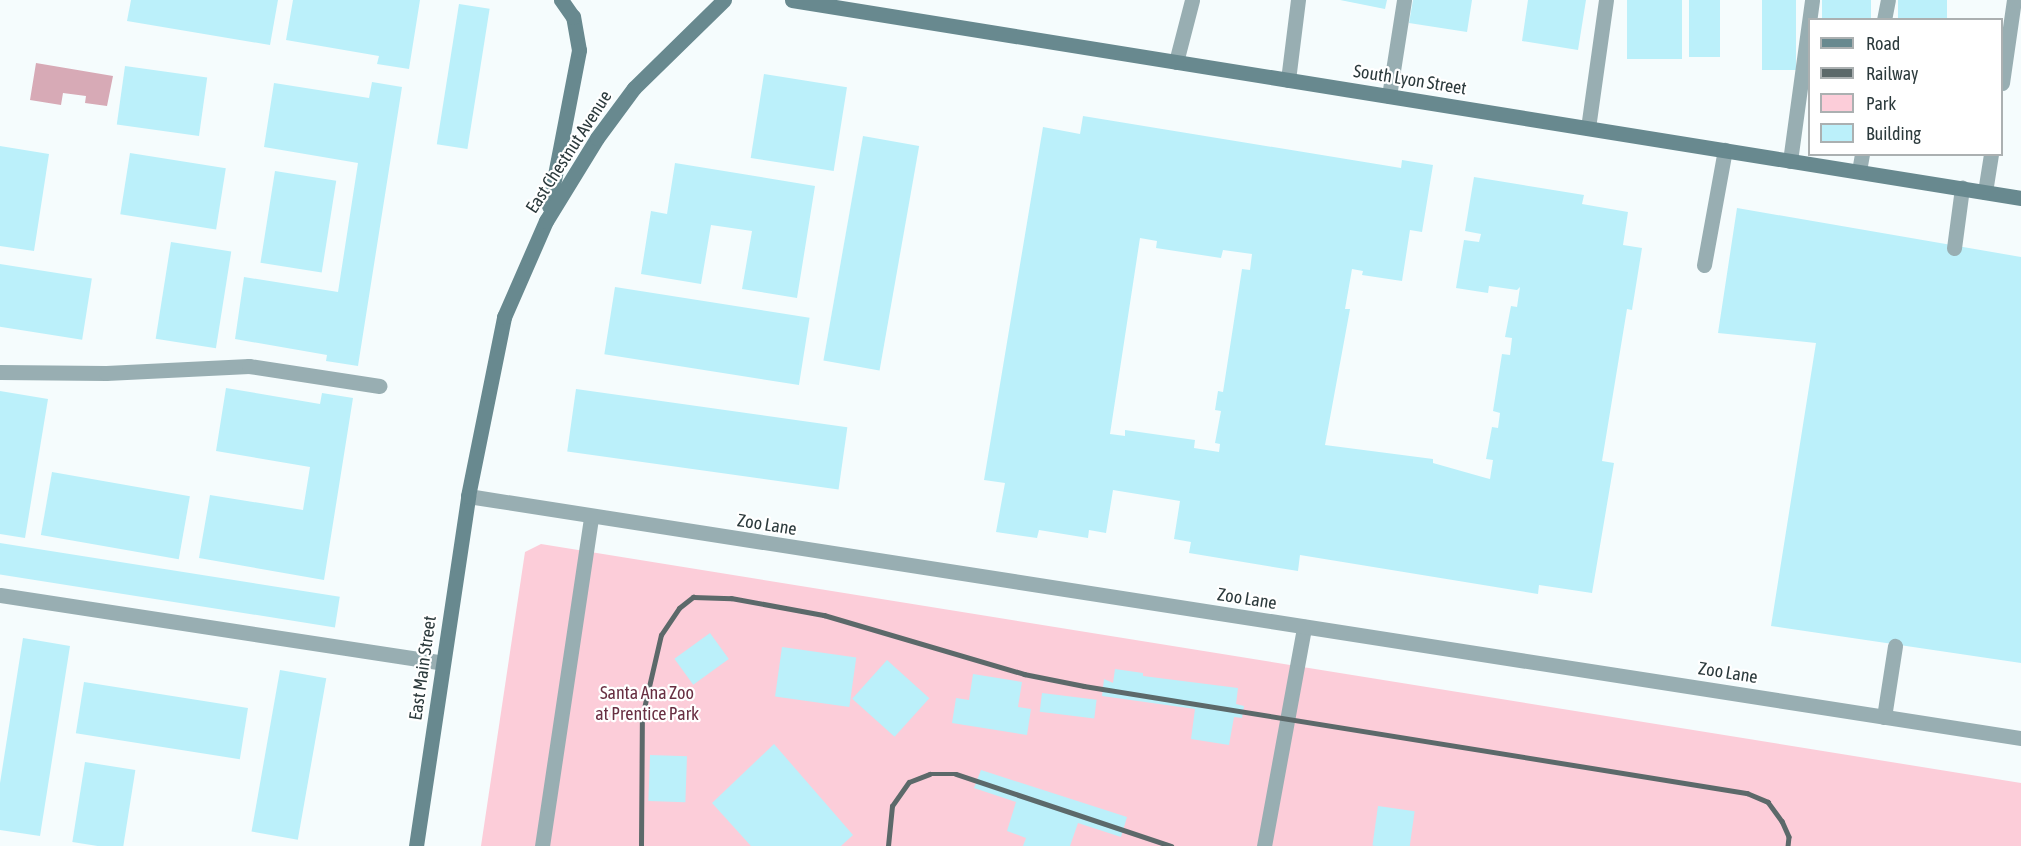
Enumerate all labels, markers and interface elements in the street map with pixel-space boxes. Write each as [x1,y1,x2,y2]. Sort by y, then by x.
legend [1808,18,2003,156]
text: Road [1866,33,1900,54]
street label: South Lyon Street [1352,60,1468,100]
text: Railway [1866,63,1918,84]
street label: East Chestnut Avenue [521,87,617,217]
text: Park [1866,93,1896,114]
text: Building [1866,123,1921,144]
street label: Zoo Lane [736,510,798,540]
street label: Zoo Lane [1216,584,1278,614]
street label: East Main Street [405,614,441,722]
street label: Zoo Lane [1697,658,1759,688]
park label: Santa Ana Zoo at Prentice Park [595,683,699,726]

